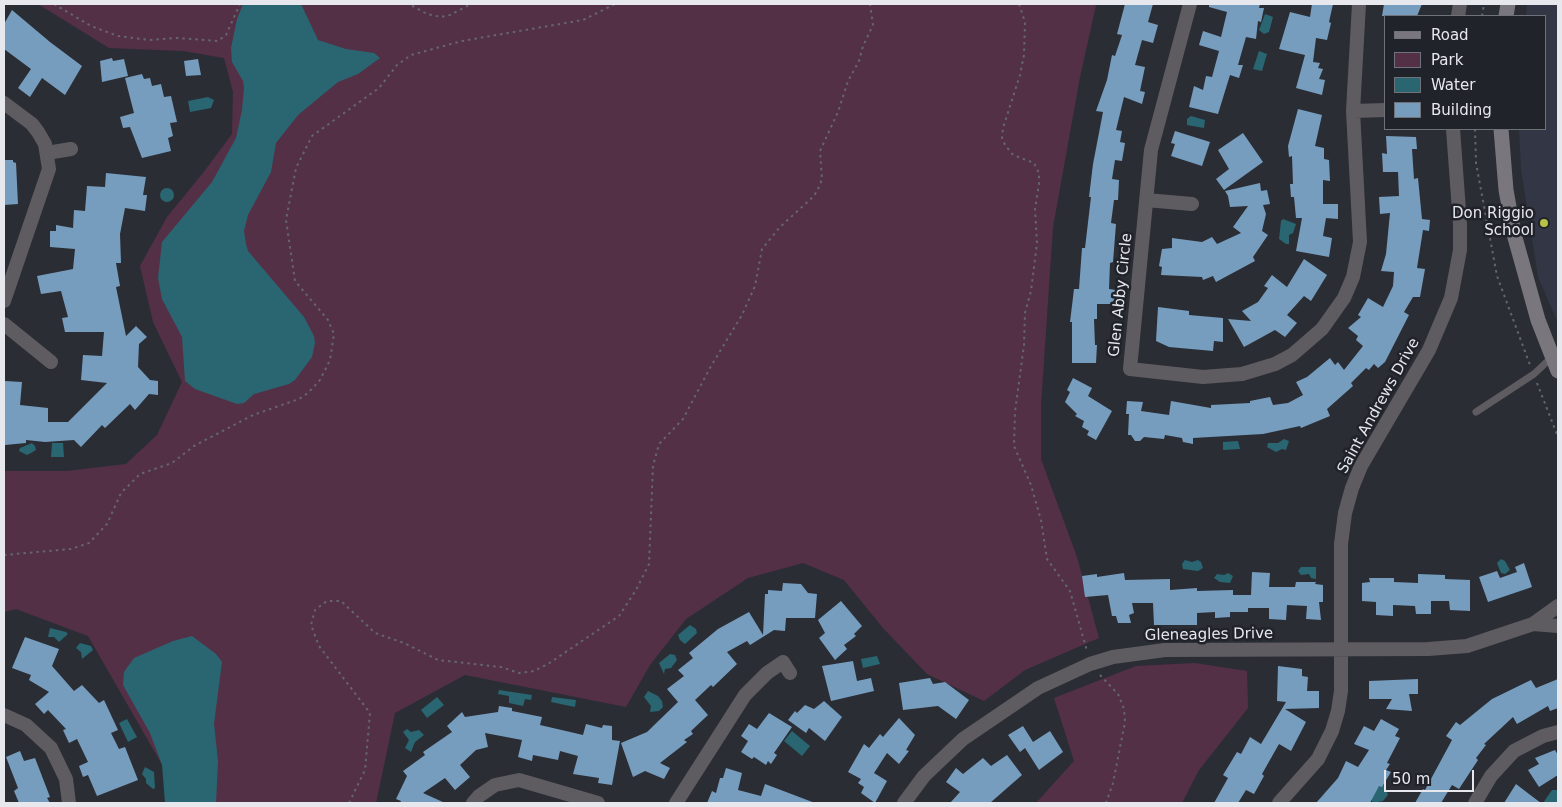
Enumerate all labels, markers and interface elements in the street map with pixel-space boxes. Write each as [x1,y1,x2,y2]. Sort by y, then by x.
legend [1384,15,1547,130]
text: Road [1431,26,1469,44]
text: Park [1431,51,1463,69]
text: Water [1431,76,1475,94]
text: Building [1431,101,1492,119]
place label: Don Riggio School [1452,205,1534,240]
marker: Don Riggio School [1538,217,1550,229]
street label: Glen Abby Circle [1106,232,1136,358]
street label: Saint Andrews Drive [1334,335,1424,477]
street label: Gleneagles Drive [1145,625,1273,645]
scale bar [1387,760,1477,792]
text: 50 m [1392,770,1430,788]

